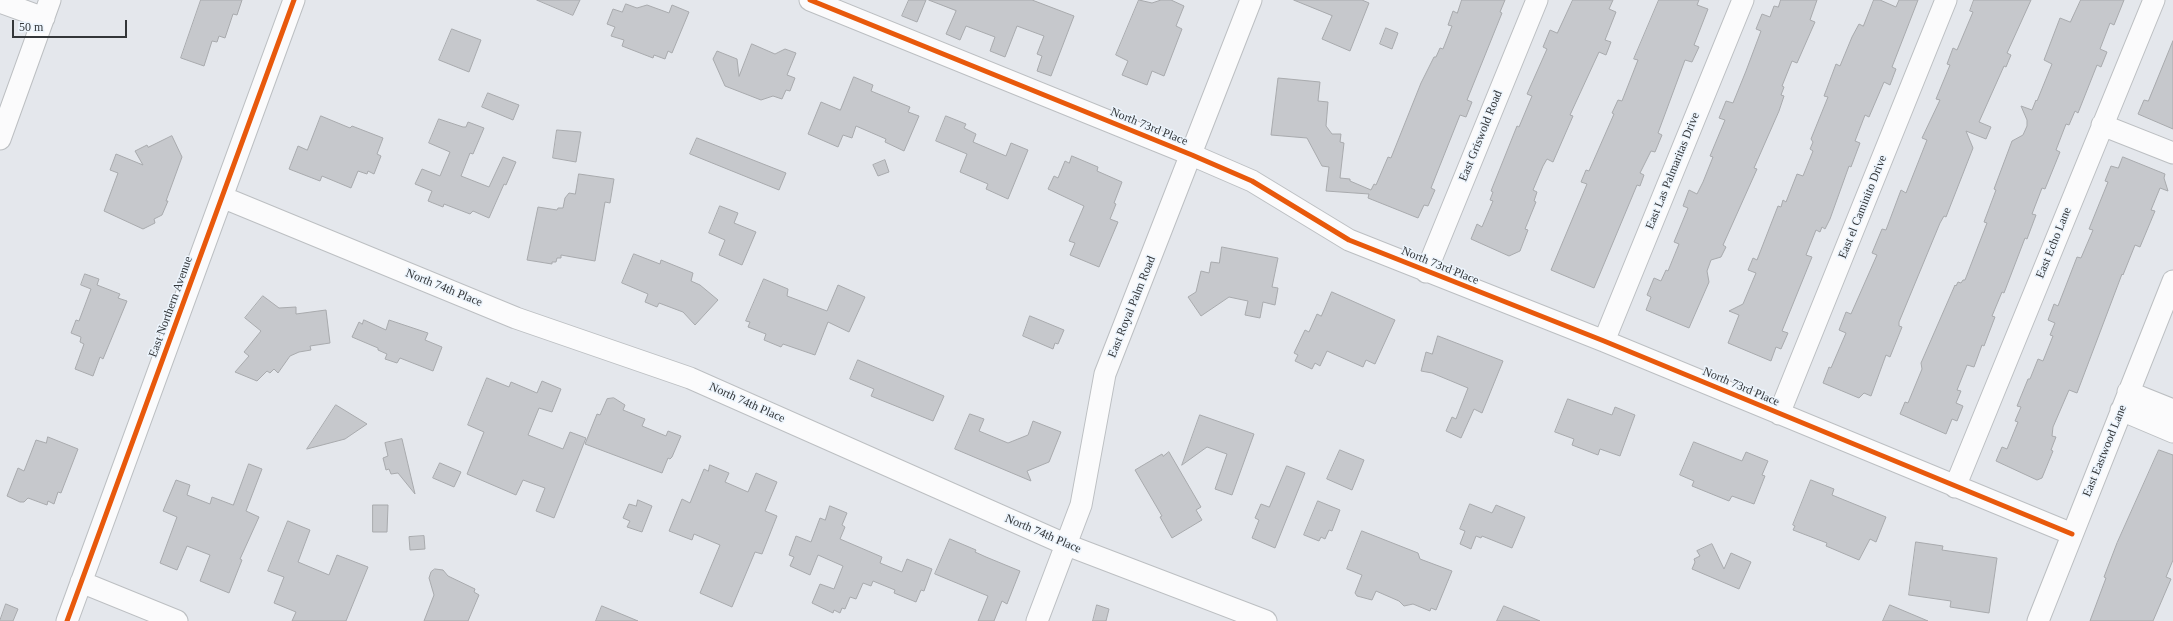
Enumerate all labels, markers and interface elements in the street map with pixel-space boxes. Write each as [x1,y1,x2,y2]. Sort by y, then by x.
scale bar [14,12,129,38]
text: 50 m [19,20,43,34]
street label: East Griswold Road [1456,88,1506,184]
street label: North 73rd Place [1108,105,1190,149]
street label: East Las Palmaritas Drive [1643,110,1703,232]
street label: East el Caminito Drive [1836,153,1890,261]
street label: East Echo Lane [2033,205,2075,281]
street label: North 73rd Place [1399,244,1481,288]
street label: East Royal Palm Road [1105,254,1159,360]
street label: East Northern Avenue [146,255,196,359]
street label: North 74th Place [404,266,484,310]
street label: North 73rd Place [1700,364,1782,410]
street label: North 74th Place [707,380,787,426]
street label: East Eastwood Lane [2080,403,2130,499]
street label: North 74th Place [1003,511,1083,557]

